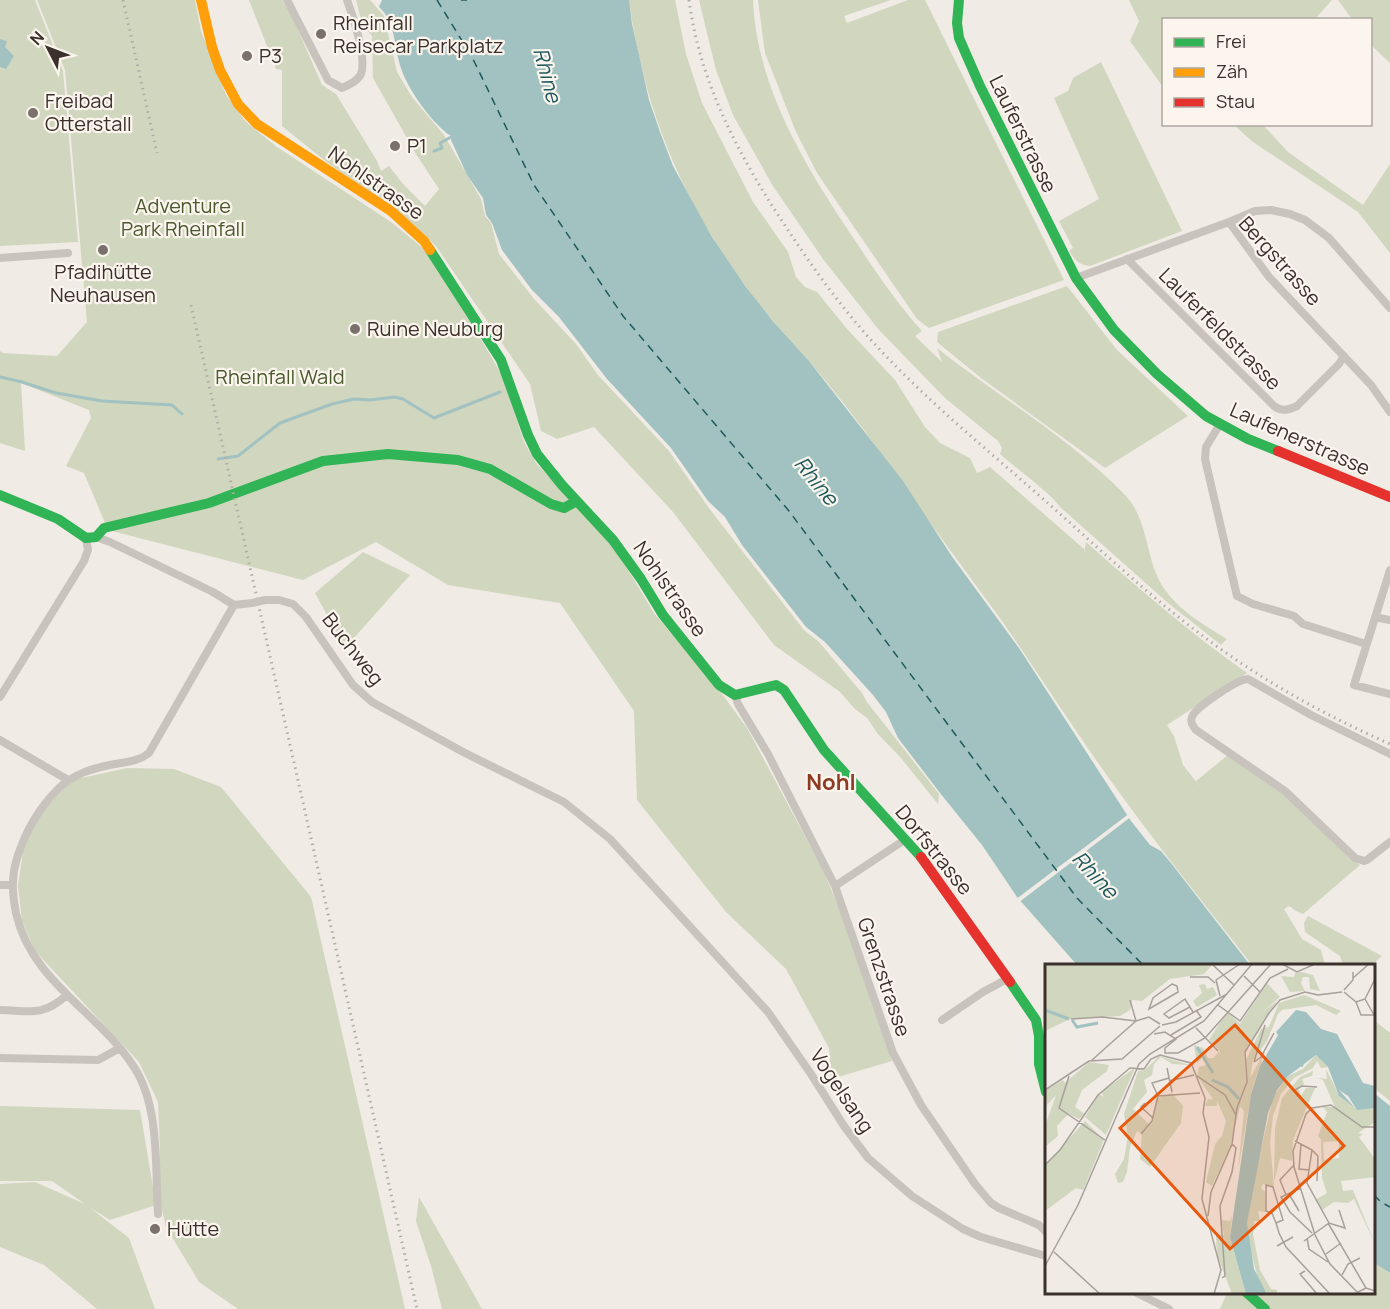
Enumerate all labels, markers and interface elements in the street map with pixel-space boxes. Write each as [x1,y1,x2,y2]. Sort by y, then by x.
place label: Rheinfall Reisecar Parkplatz [333,9,504,59]
north arrow [18,18,78,78]
legend [1162,18,1372,126]
text: N [25,26,49,50]
marker: Rheinfall Reisecar Parkplatz [314,27,328,41]
text: Frei [1216,29,1246,53]
place label: P3 [259,42,282,69]
water label: Rhine [527,44,569,107]
marker: P3 [240,49,254,63]
text: Zäh [1216,59,1248,83]
street label: Lauferstrasse [983,71,1064,197]
place label: Freibad Otterstall [45,87,132,137]
text: Stau [1216,89,1255,113]
marker: Freibad Otterstall [26,106,40,120]
place label: P1 [407,132,427,159]
marker: P1 [388,139,402,153]
street label: Nohlstrasse [323,140,430,226]
park label: Adventure Park Rheinfall [121,192,245,242]
street label: Bergstrasse [1233,210,1328,311]
marker: Pfadihütte Neuhausen [96,243,110,257]
place label: Pfadihütte Neuhausen [50,258,156,308]
street label: Lauferfeldstrasse [1153,262,1287,396]
place label: Ruine Neuburg [367,315,503,342]
marker: Ruine Neuburg [348,322,362,336]
park label: Rheinfall Wald [215,363,345,390]
street label: Laufenerstrasse [1226,396,1375,482]
water label: Rhine [788,450,846,512]
street label: Nohlstrasse [627,535,713,642]
street label: Buchweg [316,607,390,691]
district label: Nohl [806,767,856,797]
street label: Dorfstrasse [890,799,979,900]
water label: Rhine [1067,845,1126,905]
street label: Grenzstrasse [852,914,917,1040]
inset map [1045,964,1375,1294]
street label: Vogelsang [804,1043,881,1138]
place label: Hütte [167,1215,219,1242]
marker: Hütte [148,1222,162,1236]

